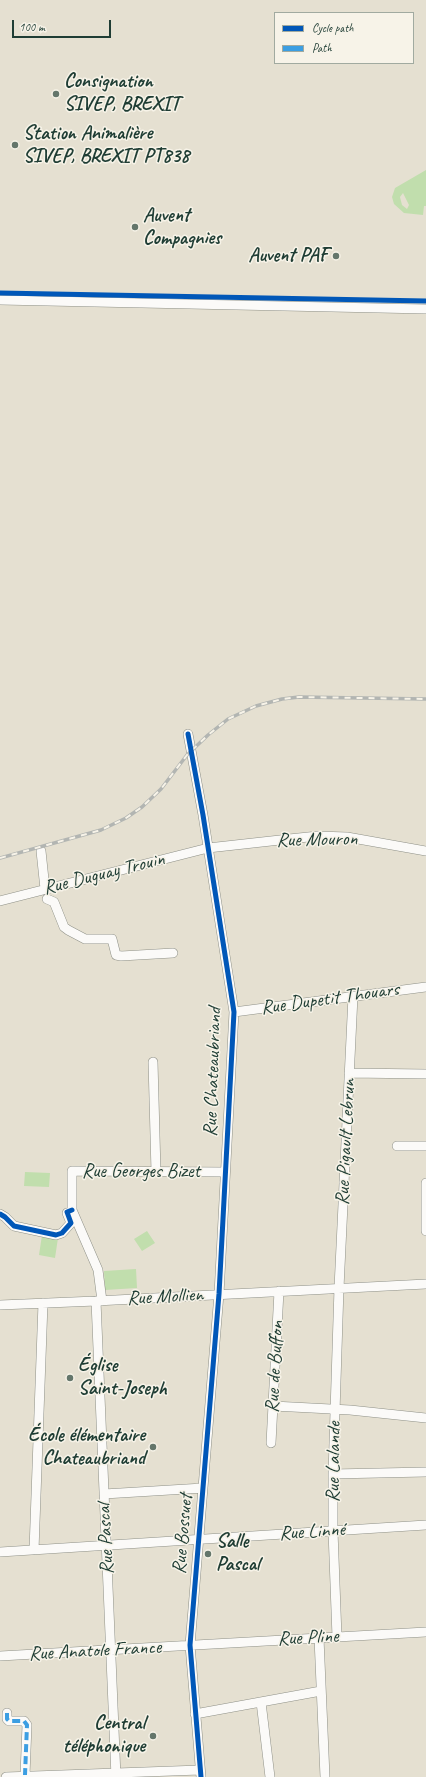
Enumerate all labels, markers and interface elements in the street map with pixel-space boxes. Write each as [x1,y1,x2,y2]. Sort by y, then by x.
scale bar [14,12,113,38]
legend [274,12,414,64]
text: 100 m [19,19,45,35]
text: Cycle path [312,20,354,36]
text: Path [312,40,332,56]
place label: Consignation SIVEP, BREXIT [64,70,180,117]
marker: Consignation SIVEP, BREXIT [51,89,61,99]
place label: Station Animalière SIVEP, BREXIT PT838 [23,122,189,169]
marker: Station Animalière SIVEP, BREXIT PT838 [10,140,20,150]
place label: Auvent Compagnies [143,204,221,251]
marker: Auvent Compagnies [130,222,140,232]
place label: Auvent PAF [248,244,328,268]
marker: Auvent PAF [331,251,341,261]
street label: Rue Mouron [276,827,358,853]
street label: Rue Duguay Trouin [41,847,167,901]
street label: Rue Dupetit Thouars [259,977,401,1021]
street label: Rue Chateaubriand [199,1007,227,1137]
street label: Rue Pigault Lebrun [331,1078,361,1206]
street label: Rue Georges Bizet [82,1160,200,1184]
street label: Rue Mollien [126,1283,204,1311]
street label: Rue de Buffon [261,1320,289,1414]
place label: Église Saint-Joseph [78,1354,167,1401]
marker: Église Saint-Joseph [65,1373,75,1383]
street label: Rue Lalande [321,1421,347,1503]
place label: École élémentaire Chateaubriand [28,1424,145,1471]
marker: École élémentaire Chateaubriand [148,1442,158,1452]
street label: Rue Bossuet [168,1493,198,1575]
street label: Rue Pascal [92,1503,120,1575]
street label: Rue Linné [278,1518,346,1546]
place label: Salle Pascal [216,1530,259,1577]
marker: Salle Pascal [203,1549,213,1559]
street label: Rue Pline [277,1624,339,1652]
street label: Rue Anatole France [28,1636,162,1666]
place label: Central téléphonique [63,1712,145,1759]
marker: Central téléphonique [148,1731,158,1741]

